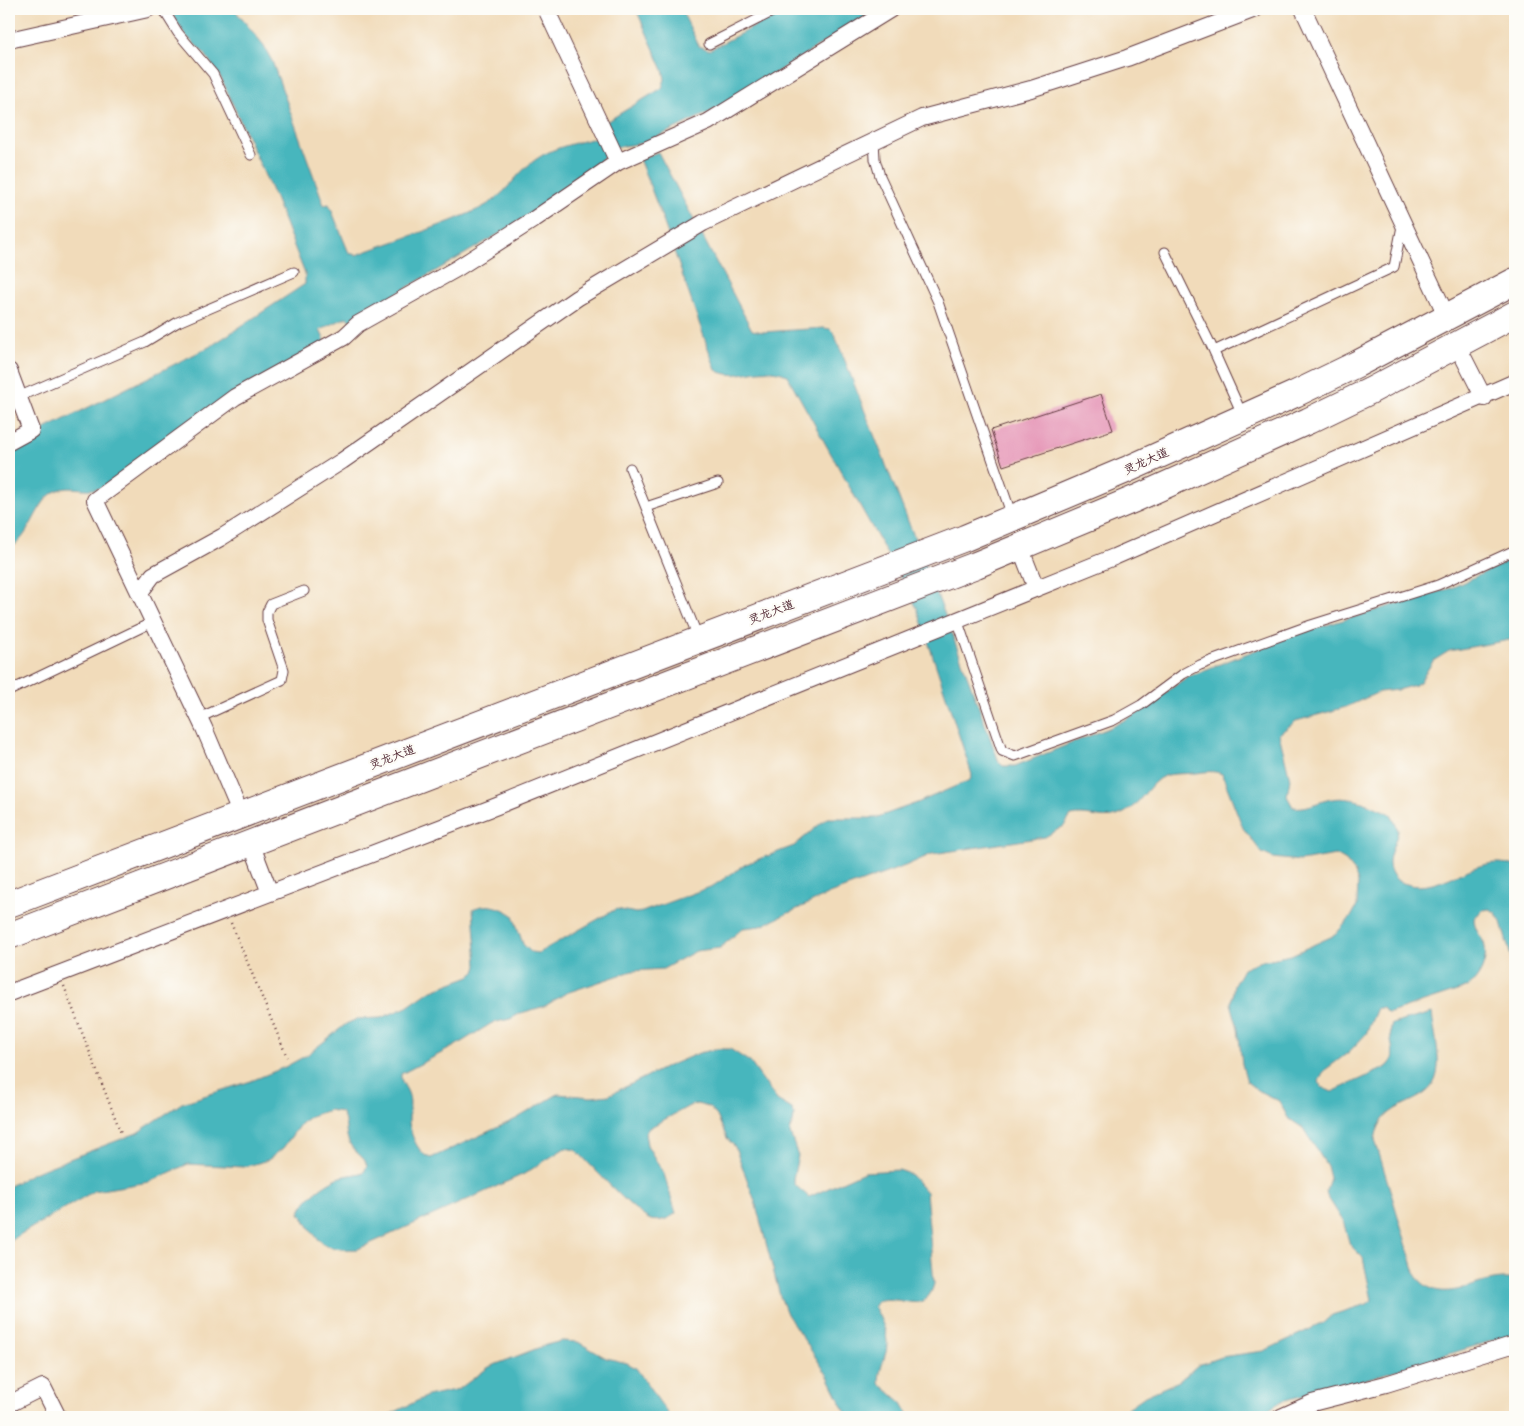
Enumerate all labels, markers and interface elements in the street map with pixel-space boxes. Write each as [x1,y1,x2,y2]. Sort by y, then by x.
street label: 灵龙大道 [1121,444,1171,477]
street label: 灵龙大道 [746,596,796,627]
street label: 灵龙大道 [367,741,417,772]

